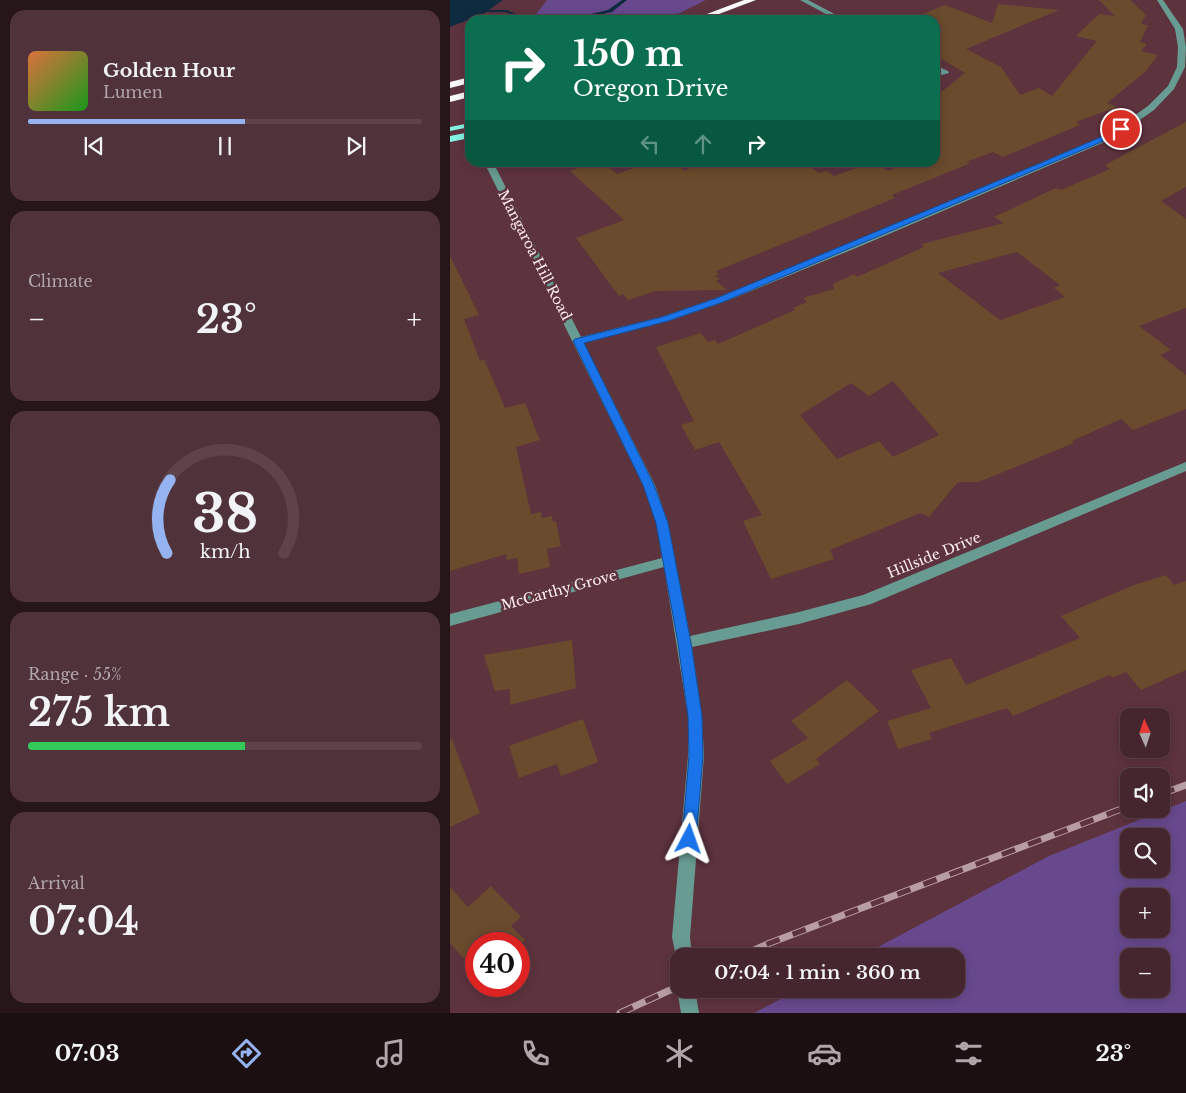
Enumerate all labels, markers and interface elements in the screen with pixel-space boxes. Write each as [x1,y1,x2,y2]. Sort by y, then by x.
text: 150 m [573,32,684,75]
icon: right [490,35,555,100]
text: Golden Hour [103,59,235,82]
text: Oregon Drive [573,75,728,102]
text: Lumen [103,82,163,102]
pin [1100,108,1142,150]
icon: arrive [1107,115,1135,143]
icon: left [636,130,664,158]
icon: ahead [689,130,717,158]
icon: right [742,130,770,158]
icon: previous [80,132,108,160]
icon: pause [211,132,239,160]
icon: next [342,132,370,160]
street label: Mangaroa Hill Road [494,187,576,324]
text: Climate [28,271,93,291]
text: 23° [196,296,257,343]
text: − [28,302,46,337]
text: + [407,302,422,337]
text: 38 [192,482,258,546]
street label: Hillside Drive [885,528,983,582]
text: km/h [200,541,250,563]
street label: McCarthy Grove [499,566,619,614]
text: Range · 55% [28,664,122,684]
text: 275 km [28,689,170,736]
north arrow [1120,708,1170,758]
map controls [1120,708,1170,998]
button: sound [1120,768,1170,818]
position arrow [662,812,714,864]
button: search [1120,828,1170,878]
text: Arrival [28,873,85,893]
button: + [1120,888,1170,938]
text: 07:04 [28,898,139,945]
speed limit sign: 40 [465,932,530,997]
button: − [1120,948,1170,998]
text: 07:04 · 1 min · 360 m [714,961,921,984]
icon: directions [229,1036,264,1071]
icon: music [373,1036,408,1071]
icon: phone [518,1036,553,1071]
icon: climate [662,1036,697,1071]
icon: car [807,1036,842,1071]
icon: filters [951,1036,986,1071]
text: 07:03 [55,1040,120,1067]
text: 23° [1096,1040,1131,1067]

